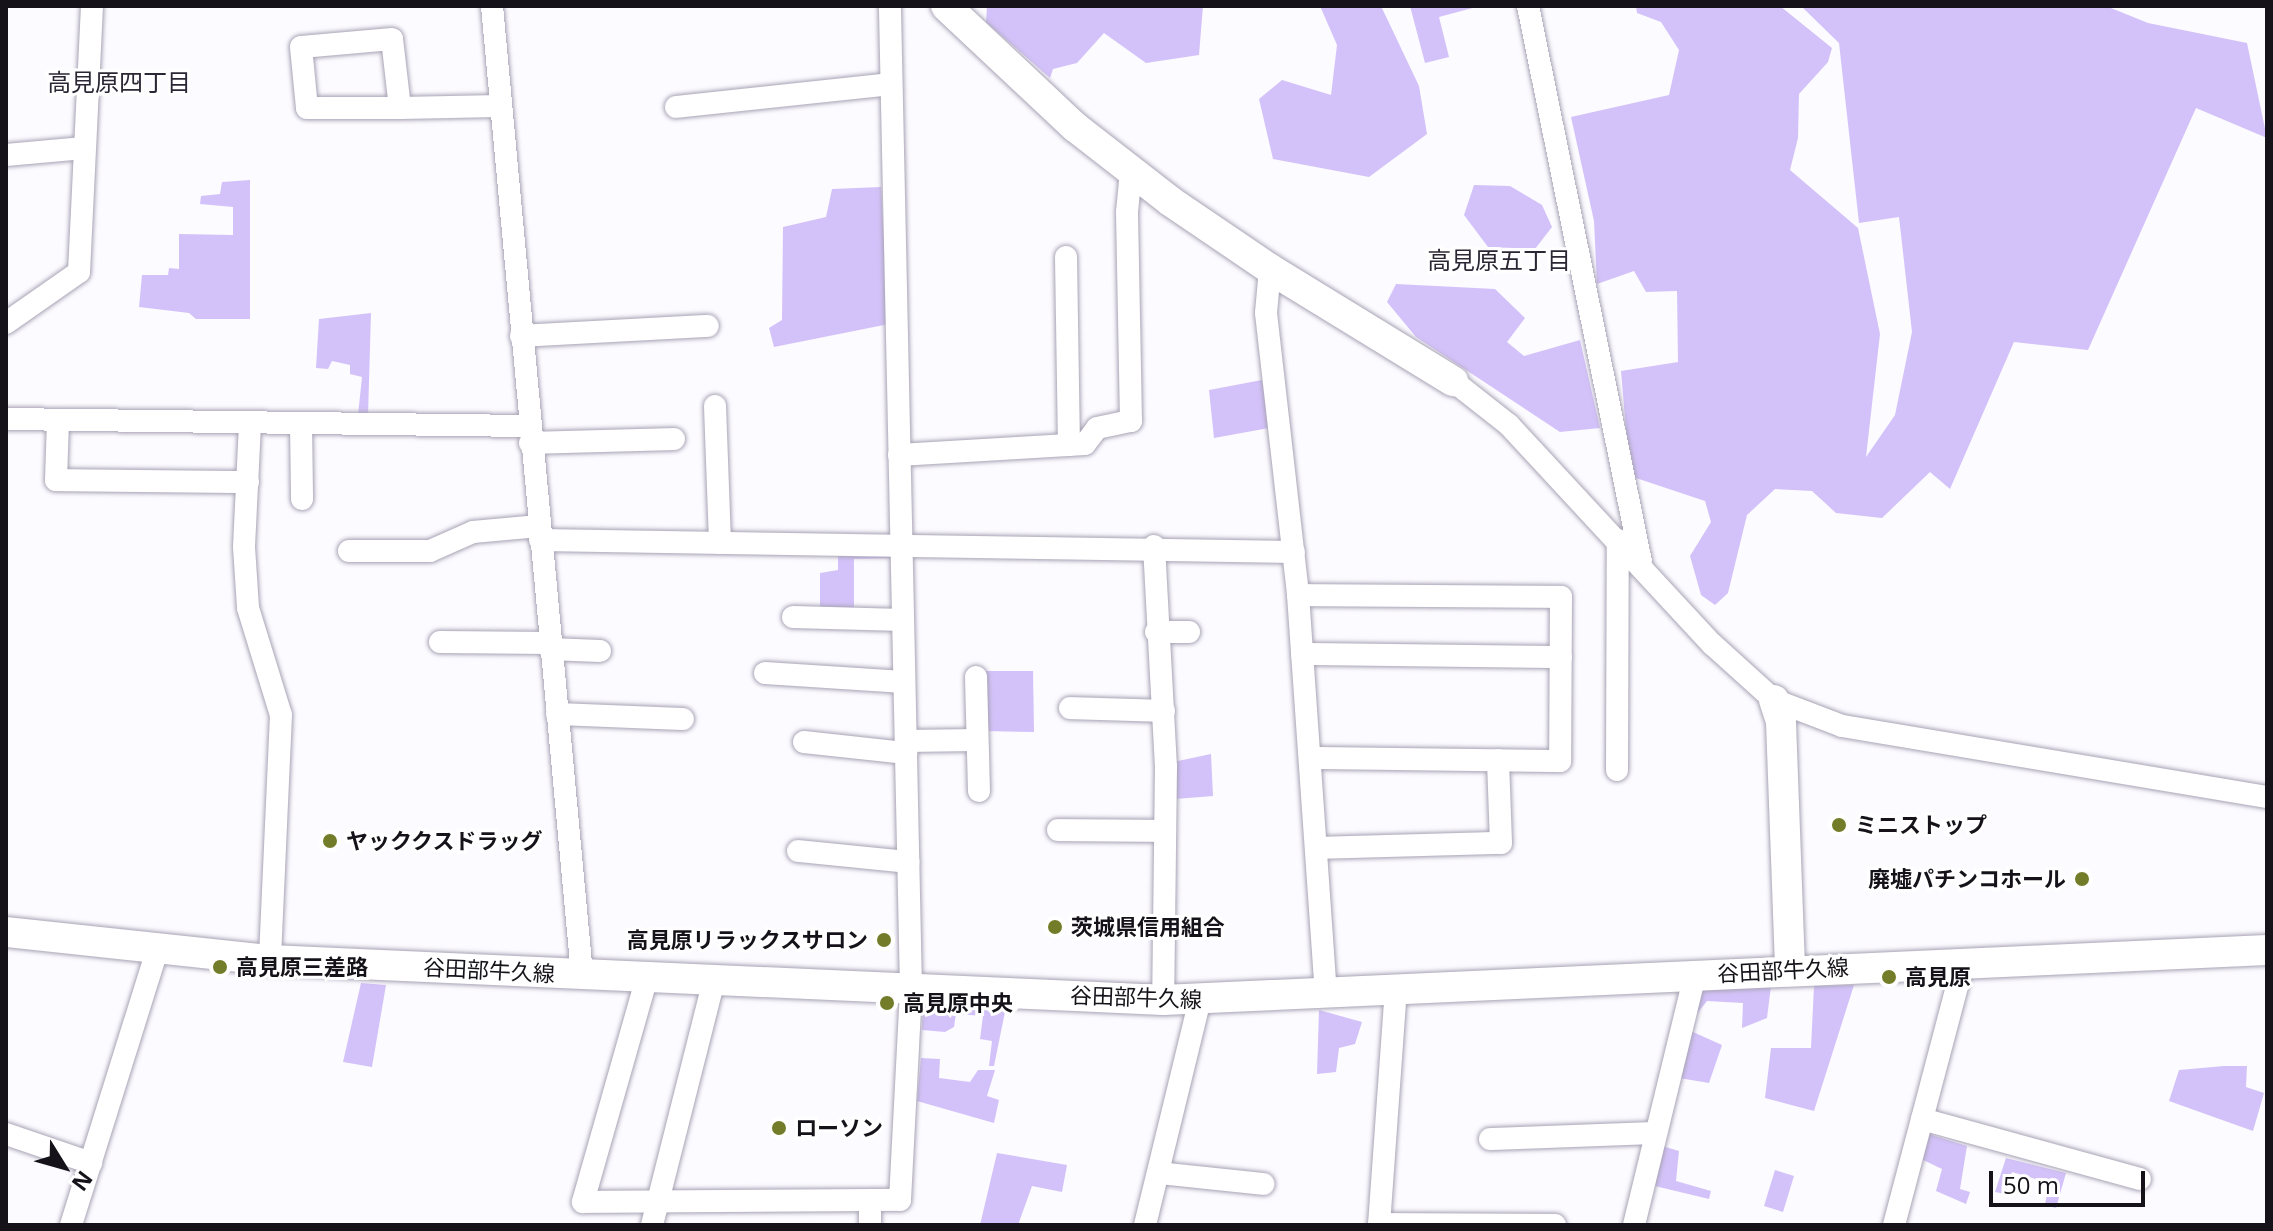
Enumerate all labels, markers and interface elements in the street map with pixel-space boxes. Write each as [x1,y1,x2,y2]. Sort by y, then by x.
district label: 高見原四丁目 [47,68,191,96]
district label: 高見原五丁目 [1427,246,1571,274]
place label: ミニストップ [1855,812,1987,838]
marker: ミニストップ [1830,816,1848,834]
place label: ヤッククスドラッグ [346,828,544,854]
marker: ヤッククスドラッグ [321,832,339,850]
place label: 廃墟パチンコホール [1868,866,2066,892]
marker: 廃墟パチンコホール [2073,870,2091,888]
place label: 茨城県信用組合 [1071,914,1225,940]
marker: 茨城県信用組合 [1046,918,1064,936]
place label: 高見原リラックスサロン [626,927,868,953]
marker: 高見原リラックスサロン [875,931,893,949]
street label: 谷田部牛久線 [422,953,556,987]
street label: 谷田部牛久線 [1716,953,1850,987]
place label: 高見原三差路 [236,954,368,980]
marker: 高見原三差路 [211,958,229,976]
place label: 高見原 [1905,964,1971,990]
marker: 高見原 [1880,968,1898,986]
street label: 谷田部牛久線 [1070,982,1202,1012]
place label: 高見原中央 [903,990,1013,1016]
marker: 高見原中央 [878,994,896,1012]
place label: ローソン [795,1115,883,1141]
marker: ローソン [770,1119,788,1137]
north arrow [24,1127,104,1207]
scale bar [1993,1155,2149,1205]
text: N [66,1165,101,1198]
text: 50 m [2003,1168,2059,1201]

